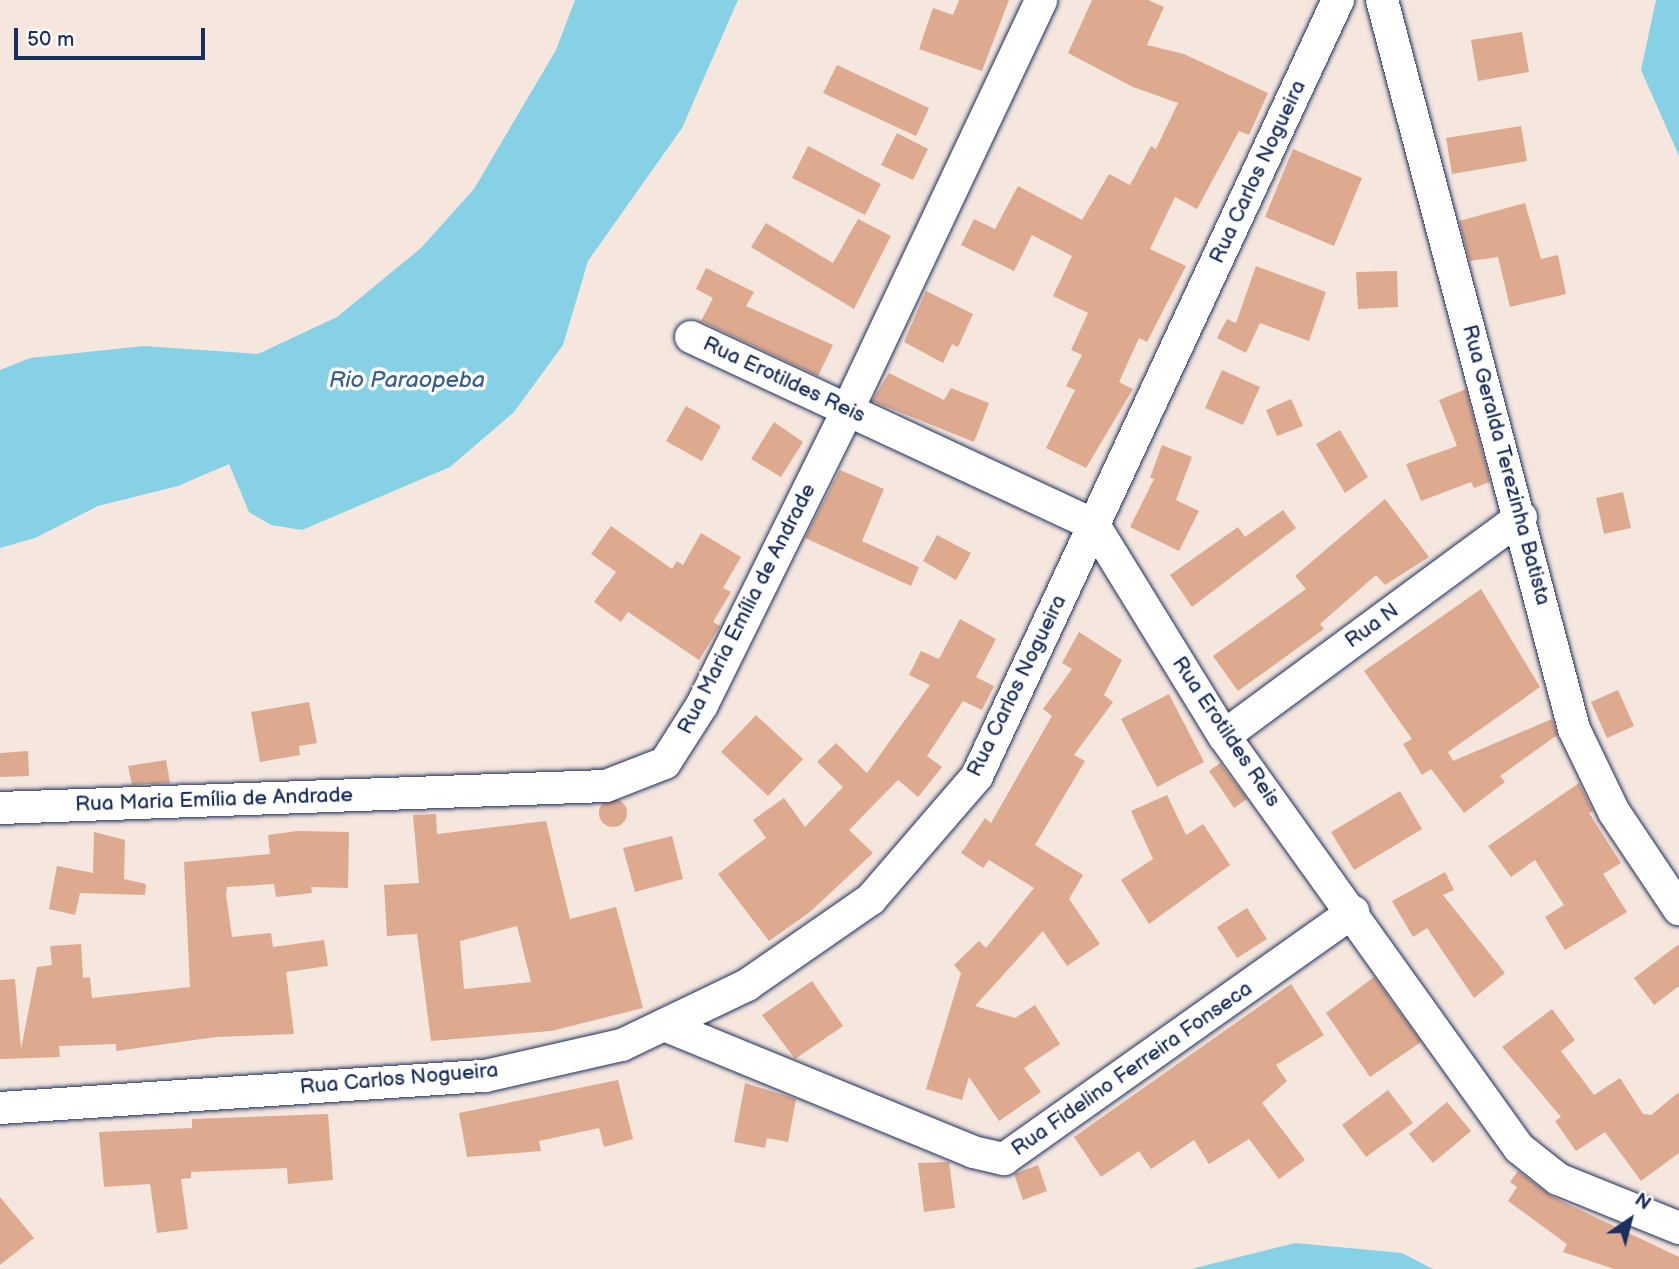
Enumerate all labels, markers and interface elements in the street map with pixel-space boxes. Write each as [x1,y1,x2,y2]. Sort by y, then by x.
scale bar [18,14,208,58]
text: 50 m [27,27,74,52]
street label: Rua Carlos Nogueira [1205,76,1311,268]
street label: Rua Geralda Terezinha Batista [1456,322,1556,608]
street label: Rua Erotildes Reis [699,331,869,429]
water label: Rio Paraopeba [329,366,485,394]
street label: Rua Maria Emília de Andrade [673,479,821,739]
street label: Rua Carlos Nogueira [962,591,1072,781]
street label: Rua N [1340,598,1404,654]
street label: Rua Erotildes Reis [1166,652,1286,812]
street label: Rua Maria Emília de Andrade [75,783,353,817]
street label: Rua Fidelino Ferreira Fonseca [1007,976,1257,1162]
street label: Rua Carlos Nogueira [299,1058,499,1100]
north arrow [1595,1185,1665,1255]
text: N [1630,1189,1655,1216]

